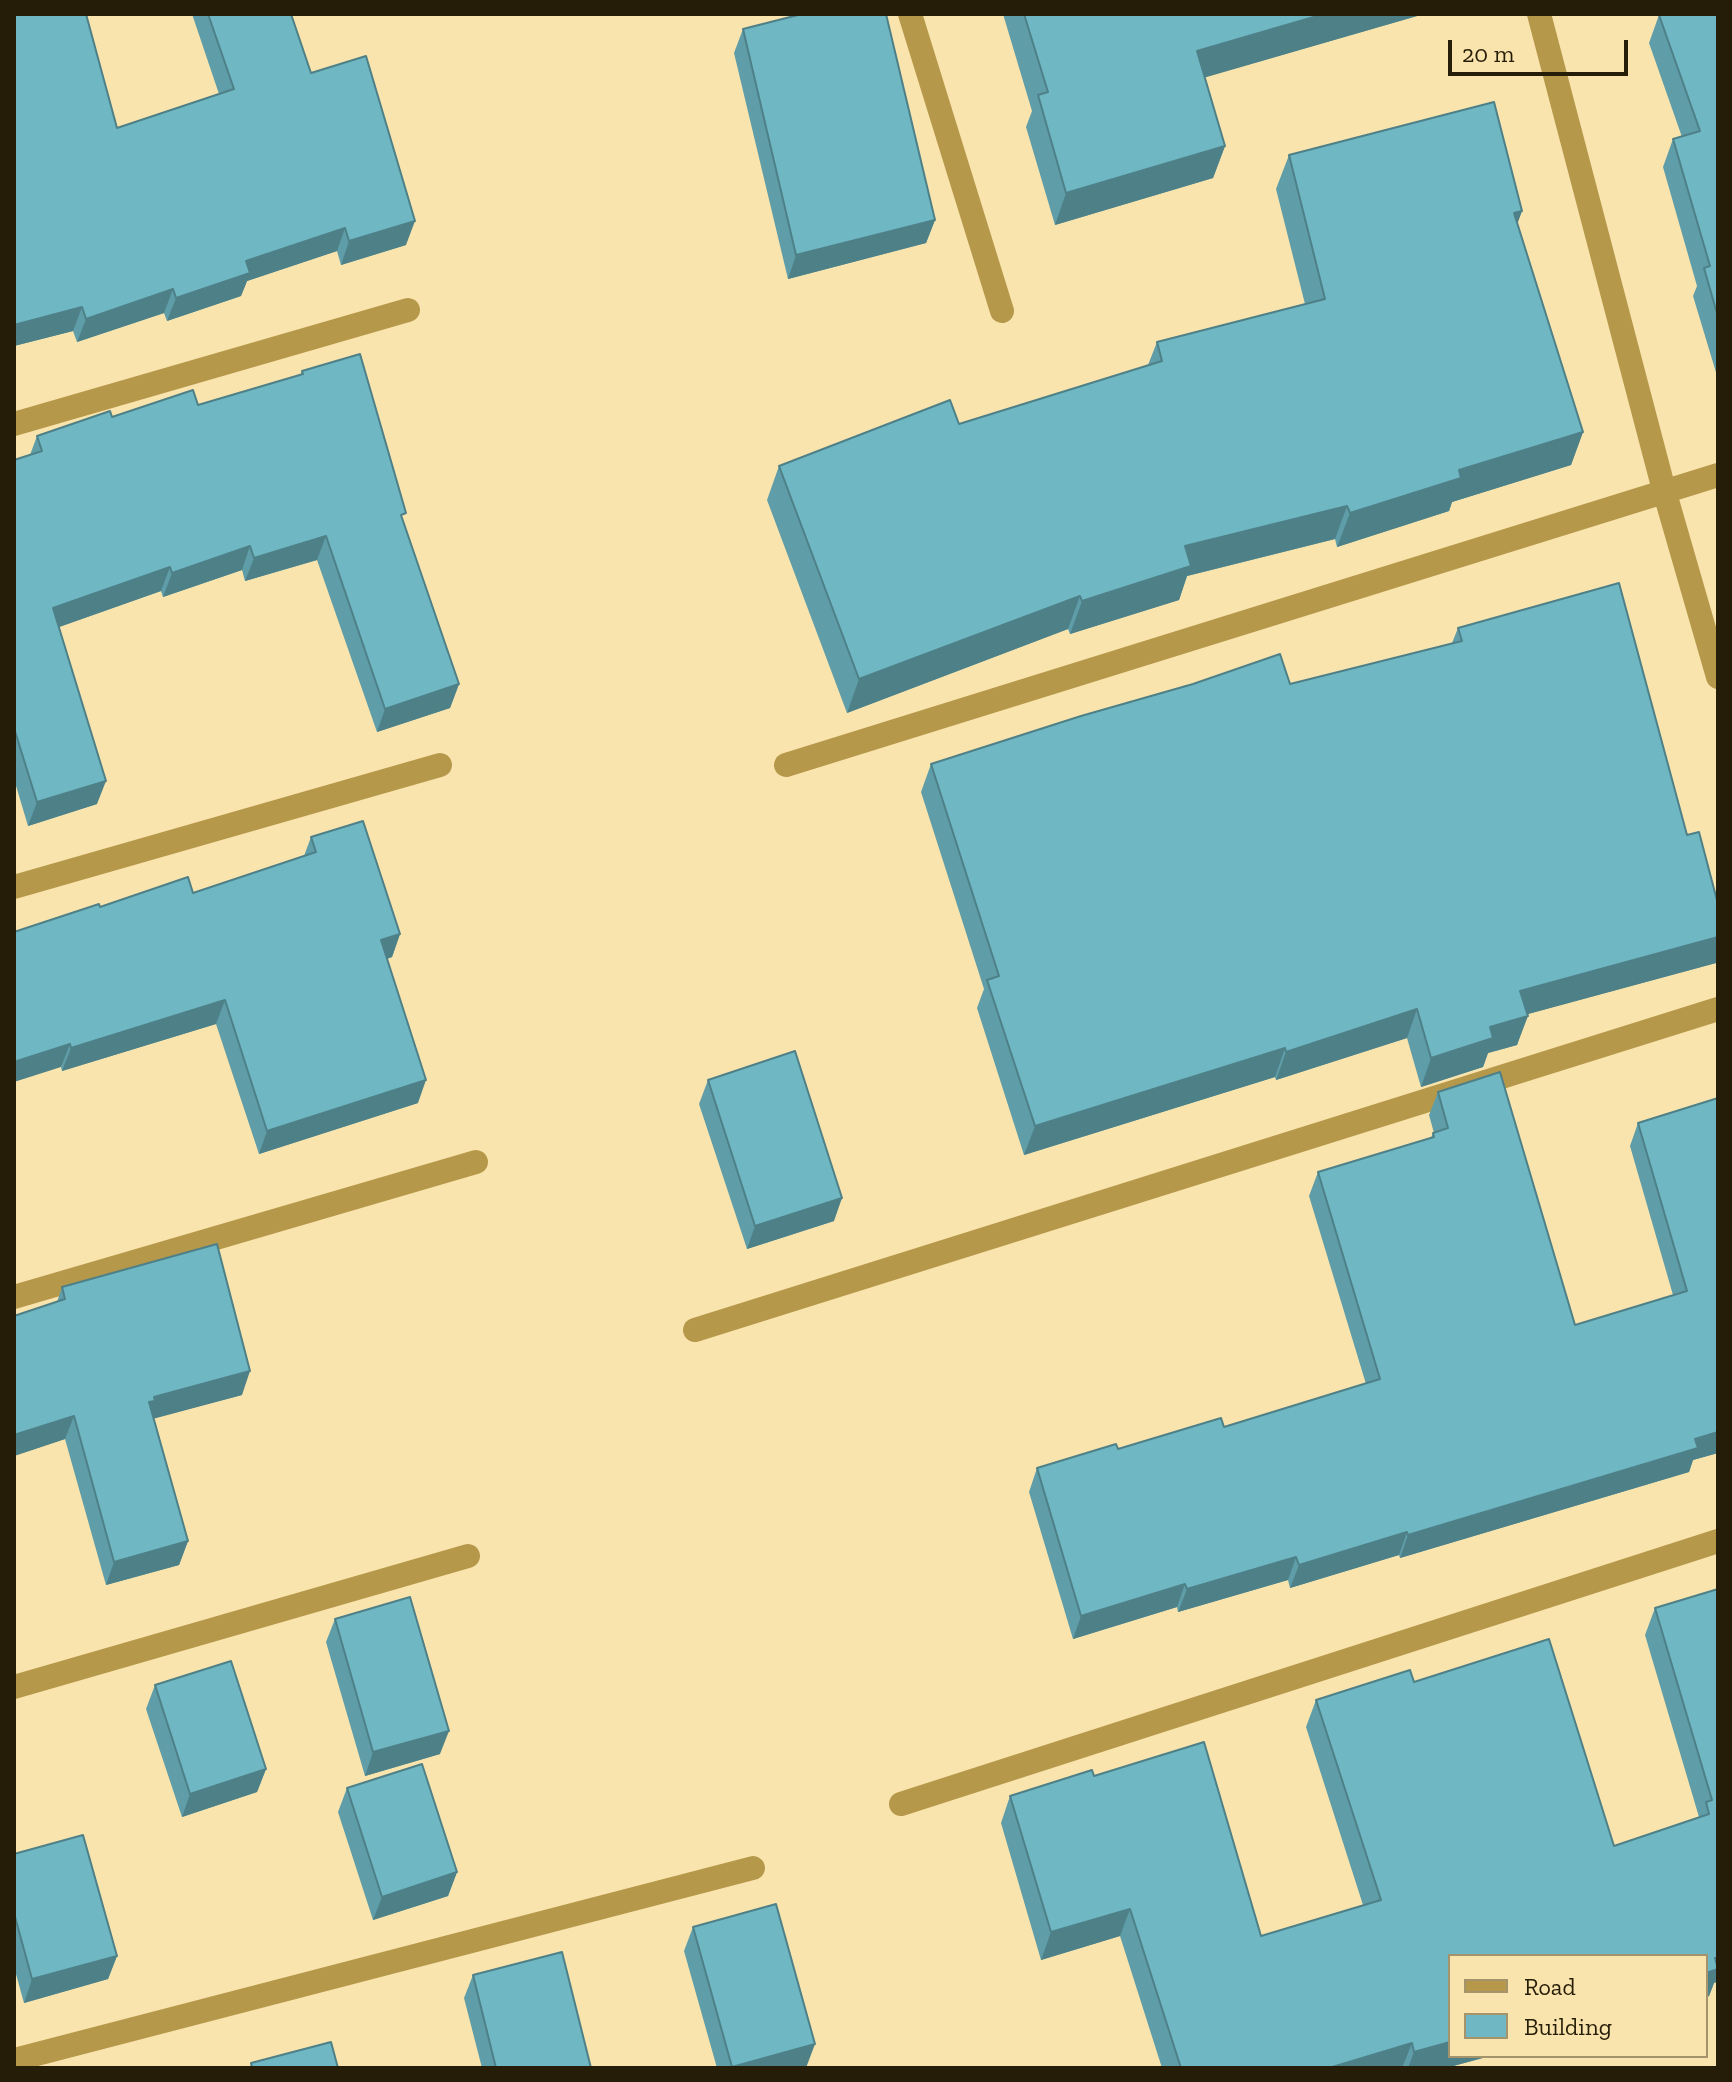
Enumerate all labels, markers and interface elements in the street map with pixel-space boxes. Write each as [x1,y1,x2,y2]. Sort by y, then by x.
scale bar [1452,24,1632,74]
text: 20 m [1462,39,1514,68]
legend [1448,1954,1708,2058]
text: Road [1524,1972,1576,2001]
text: Building [1524,2012,1612,2041]

